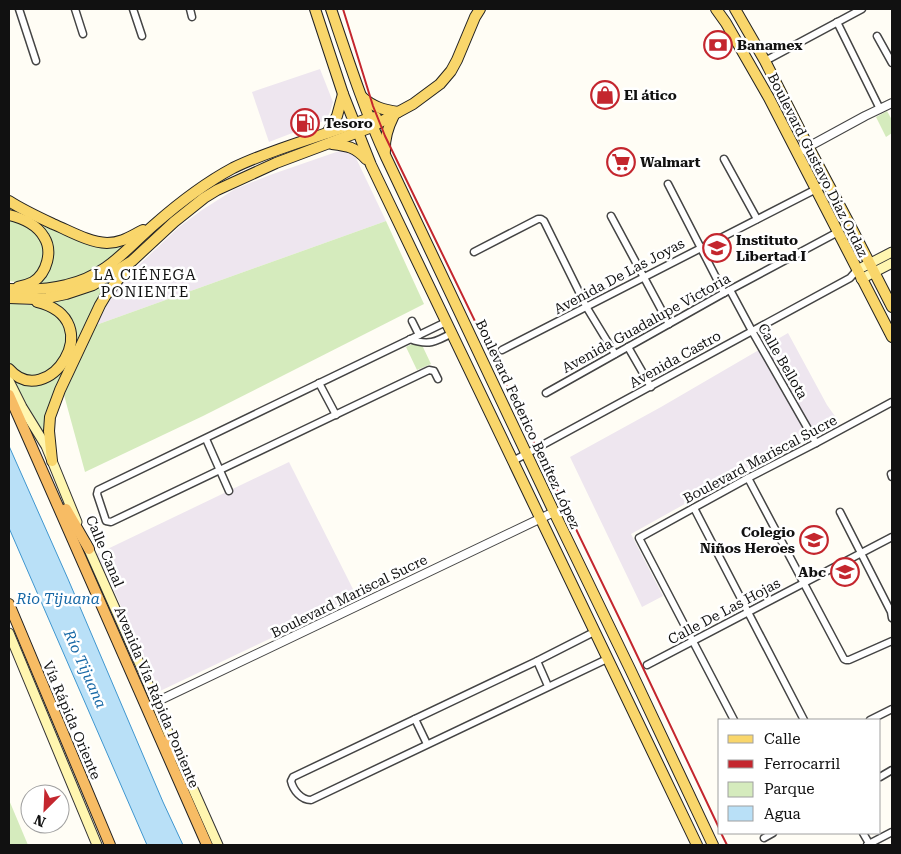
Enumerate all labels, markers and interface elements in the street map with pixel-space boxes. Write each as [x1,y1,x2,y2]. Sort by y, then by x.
bank icon: Banamex [703,30,733,60]
place label: Banamex [737,37,803,53]
street label: Boulevard Gustavo Díaz Ordaz [765,70,872,260]
shop icon: El ático [590,80,620,110]
place label: El ático [624,87,677,103]
fuel station icon: Tesoro [290,108,320,138]
place label: Tesoro [324,115,373,131]
supermarket icon: Walmart [606,147,636,177]
place label: Walmart [640,154,701,170]
place label: Instituto Libertad I [736,232,806,264]
school or university icon: Instituto Libertad I [702,233,732,263]
street label: Avenida De Las Joyas [551,235,687,317]
district label: LA CIÉNEGA PONIENTE [93,266,197,301]
street label: Avenida Guadalupe Victoria [559,270,733,376]
street label: Boulevard Federico Benítez López [472,317,584,531]
street label: Calle Bellota [755,320,811,402]
street label: Avenida Castro [626,327,724,391]
street label: Boulevard Mariscal Sucre [680,411,840,506]
street label: Calle Canal [83,513,127,590]
place label: Colegio Niños Heroes [700,524,795,556]
school or university icon: Colegio Niños Heroes [799,525,829,555]
street label: Boulevard Mariscal Sucre [268,551,430,641]
school or university icon: Abc [830,557,860,587]
place label: Abc [798,564,826,580]
street label: Calle De Las Hojas [665,575,783,647]
water label: Rio Tijuana [15,590,100,608]
street label: Avenida Vía Rápida Poniente [112,604,203,790]
water label: Río Tijuana [59,626,110,711]
street label: Vía Rápida Oriente [40,658,104,782]
legend [718,719,881,834]
text: Calle [764,730,800,748]
text: Ferrocarril [764,755,841,773]
text: Parque [764,780,815,798]
north arrow [20,784,70,834]
text: Agua [764,805,801,823]
text: N [31,811,48,830]

